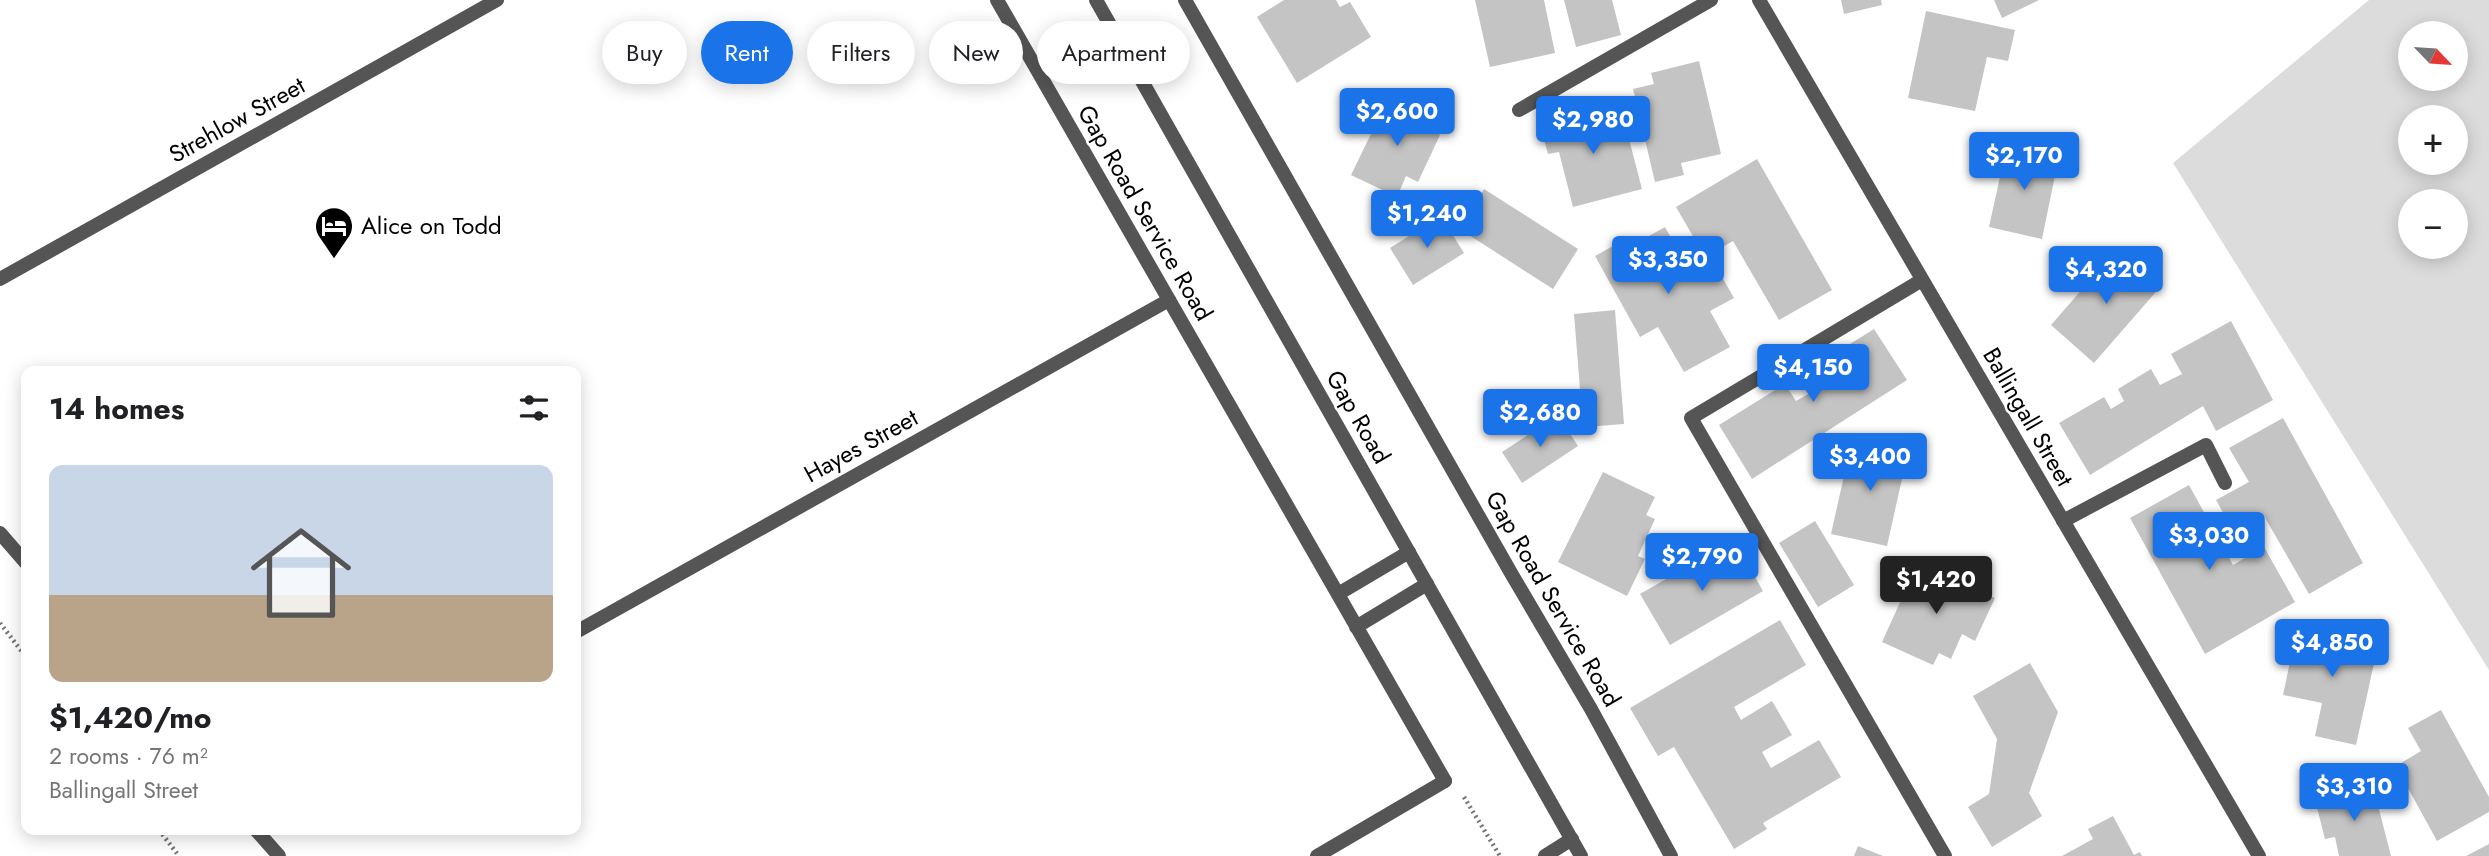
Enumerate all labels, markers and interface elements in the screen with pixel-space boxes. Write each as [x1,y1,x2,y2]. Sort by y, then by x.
chip: Buy [602,21,687,84]
chip: Rent [701,21,793,84]
chip: Filters [807,21,915,84]
chip: New [929,21,1023,84]
chip: Apartment [1037,21,1190,84]
north arrow [2398,21,2468,91]
map controls [2398,21,2468,259]
street label: Strehlow Street [162,68,311,171]
pin: $2,600 [1340,88,1454,148]
text: $2,600 [1356,94,1438,128]
pin: $2,980 [1536,96,1650,156]
street label: Gap Road Service Road [1069,98,1222,327]
text: $2,980 [1552,102,1634,136]
button: + [2398,105,2468,175]
pin: $2,170 [1967,132,2081,192]
text: $2,170 [1985,138,2063,172]
button: − [2398,189,2468,259]
pin: $1,240 [1370,190,1484,250]
text: $1,240 [1387,196,1467,230]
hotel icon: Alice on Todd [313,205,355,260]
place label: Alice on Todd [361,208,502,243]
pin: $3,350 [1611,236,1725,296]
text: $3,350 [1628,242,1708,276]
pin: $4,320 [2049,246,2163,306]
text: $4,320 [2065,252,2147,286]
street label: Ballingall Street [1974,341,2083,493]
pin: $4,150 [1756,344,1870,404]
text: $4,150 [1773,350,1853,384]
street label: Gap Road [1318,363,1399,470]
text: 14 homes [49,387,184,430]
icon: filters [515,389,553,427]
pin: $2,680 [1483,390,1597,449]
text: $2,680 [1499,395,1581,429]
street label: Hayes Street [797,400,924,491]
pin: $3,400 [1813,434,1927,493]
text: $3,400 [1829,439,1911,473]
street label: Gap Road Service Road [1477,484,1630,713]
icon: home [238,510,364,636]
pin: $3,030 [2152,512,2266,572]
text: $3,030 [2169,518,2249,552]
pin: $2,790 [1645,534,1759,593]
text: $2,790 [1661,539,1743,573]
pin: $1,420 [1879,556,1993,616]
text: $1,420 [1896,562,1976,596]
pin: $4,850 [2275,620,2389,679]
text: $4,850 [2291,625,2373,659]
text: $1,420/mo [49,696,212,739]
text: 2 rooms · 76 m² [49,739,208,773]
pin: $3,310 [2297,764,2411,823]
text: $3,310 [2316,769,2392,803]
text: Ballingall Street [49,773,198,807]

